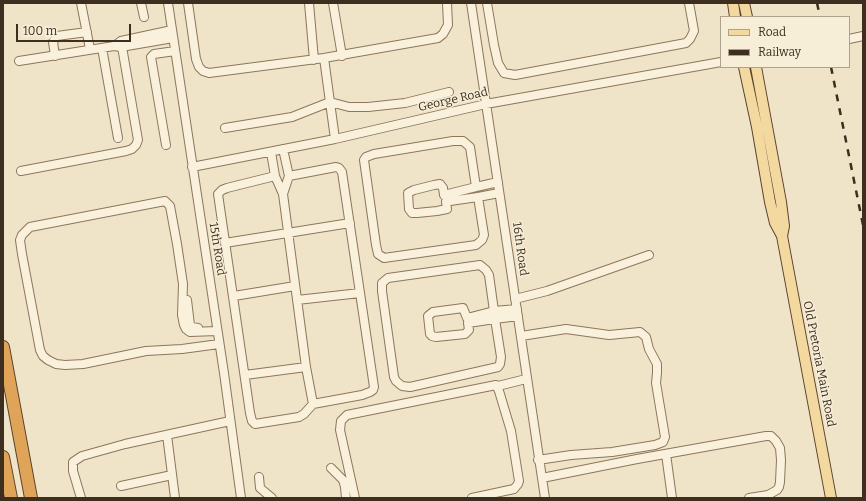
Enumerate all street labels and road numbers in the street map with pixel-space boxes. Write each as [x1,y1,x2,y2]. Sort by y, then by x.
street label: George Road [417,85,489,115]
street label: 15th Road [206,221,228,277]
street label: 16th Road [509,221,531,277]
street label: Old Pretoria Main Road [800,300,838,428]

